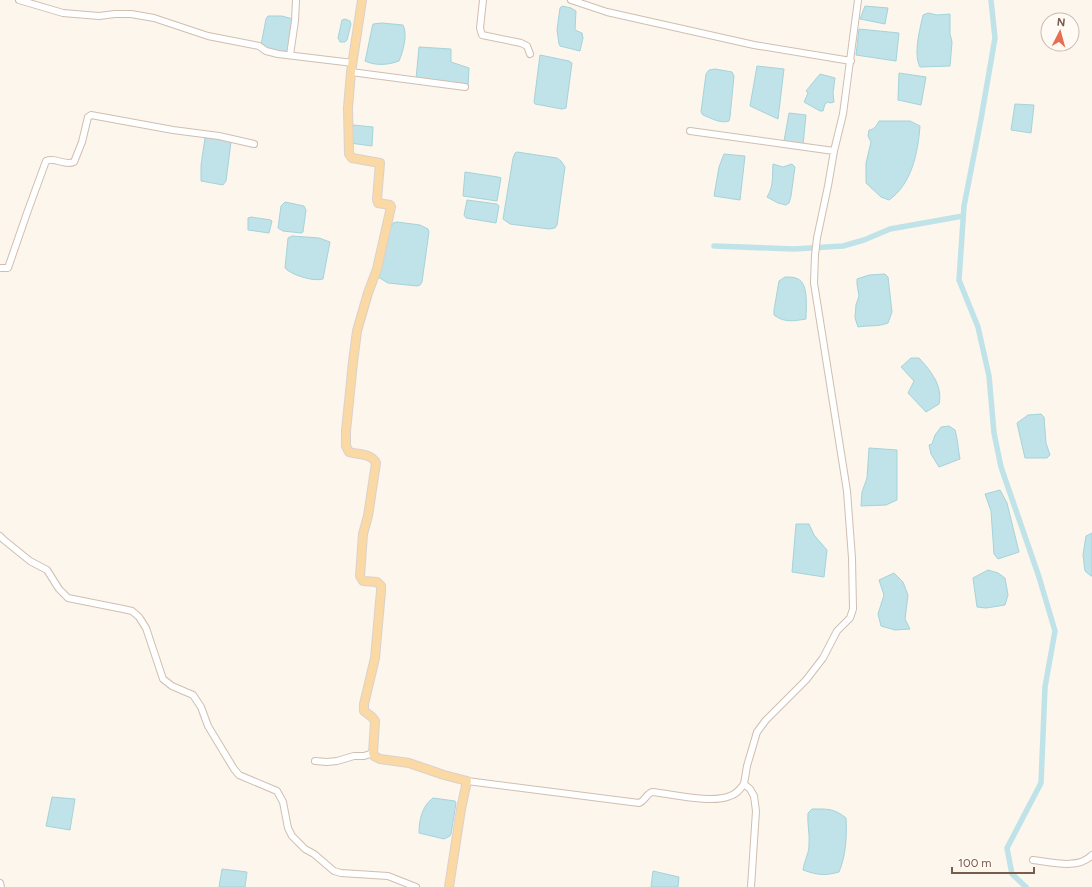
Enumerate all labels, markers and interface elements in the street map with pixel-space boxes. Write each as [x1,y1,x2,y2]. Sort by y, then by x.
north arrow [1040,12,1080,52]
text: N [1056,16,1066,29]
scale bar [952,849,1034,875]
text: 100 m [958,856,992,870]

